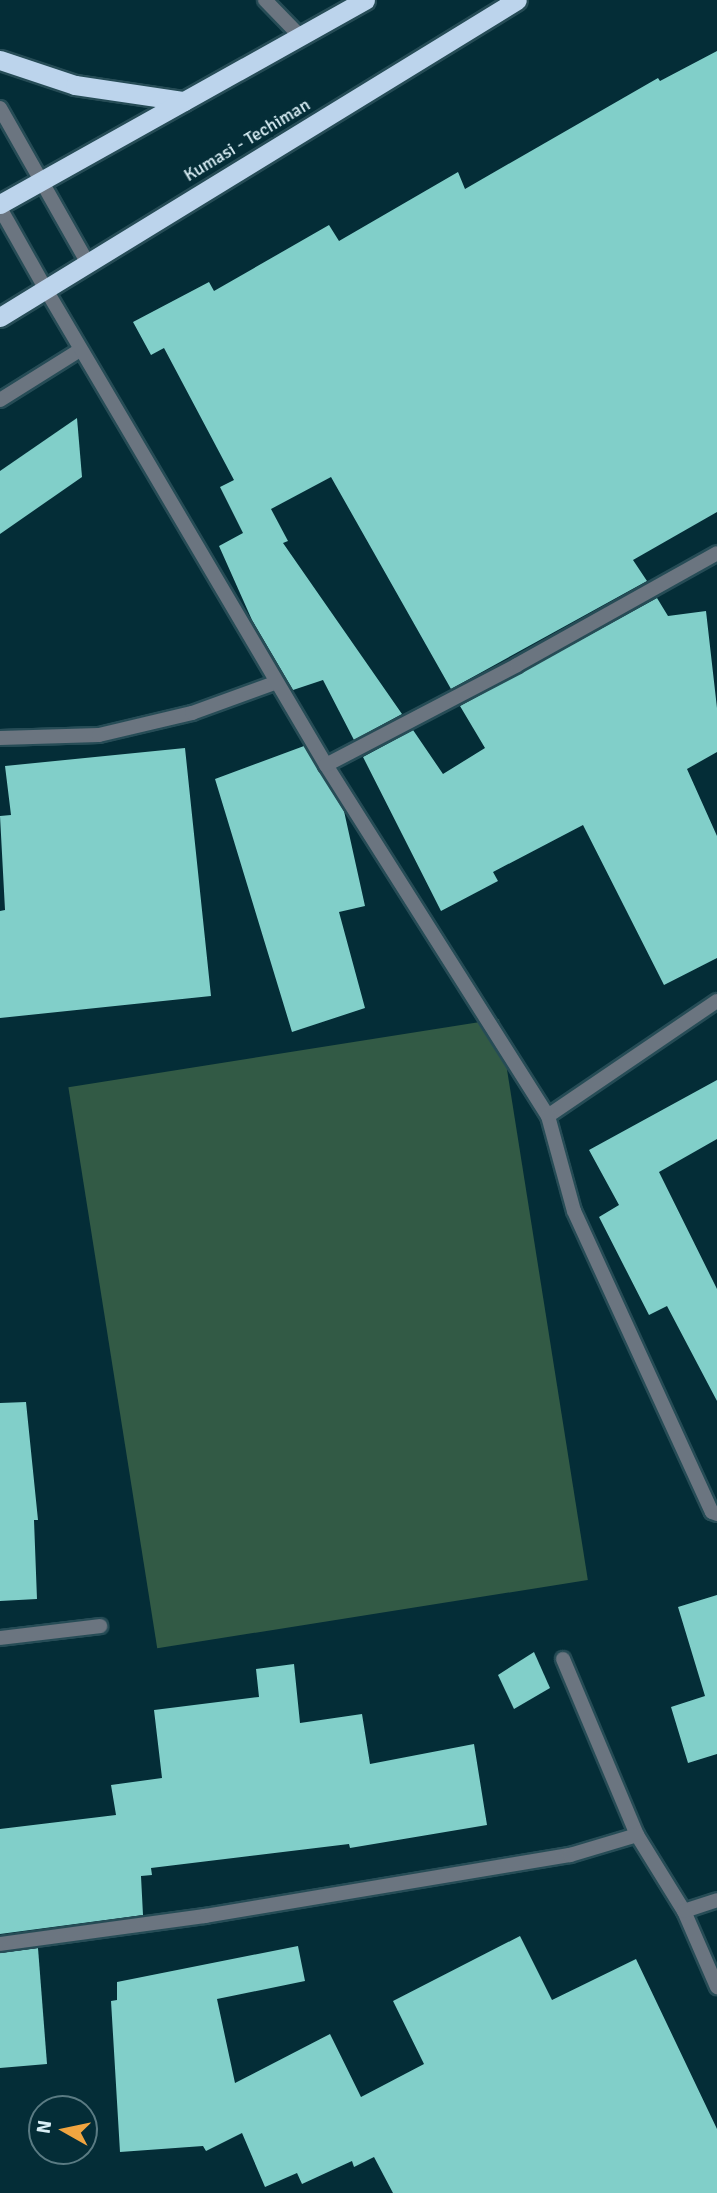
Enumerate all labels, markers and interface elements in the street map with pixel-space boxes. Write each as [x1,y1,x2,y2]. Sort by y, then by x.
street label: Kumasi - Techiman [180,94,314,186]
north arrow [28,2095,98,2165]
text: N [31,2119,57,2135]

